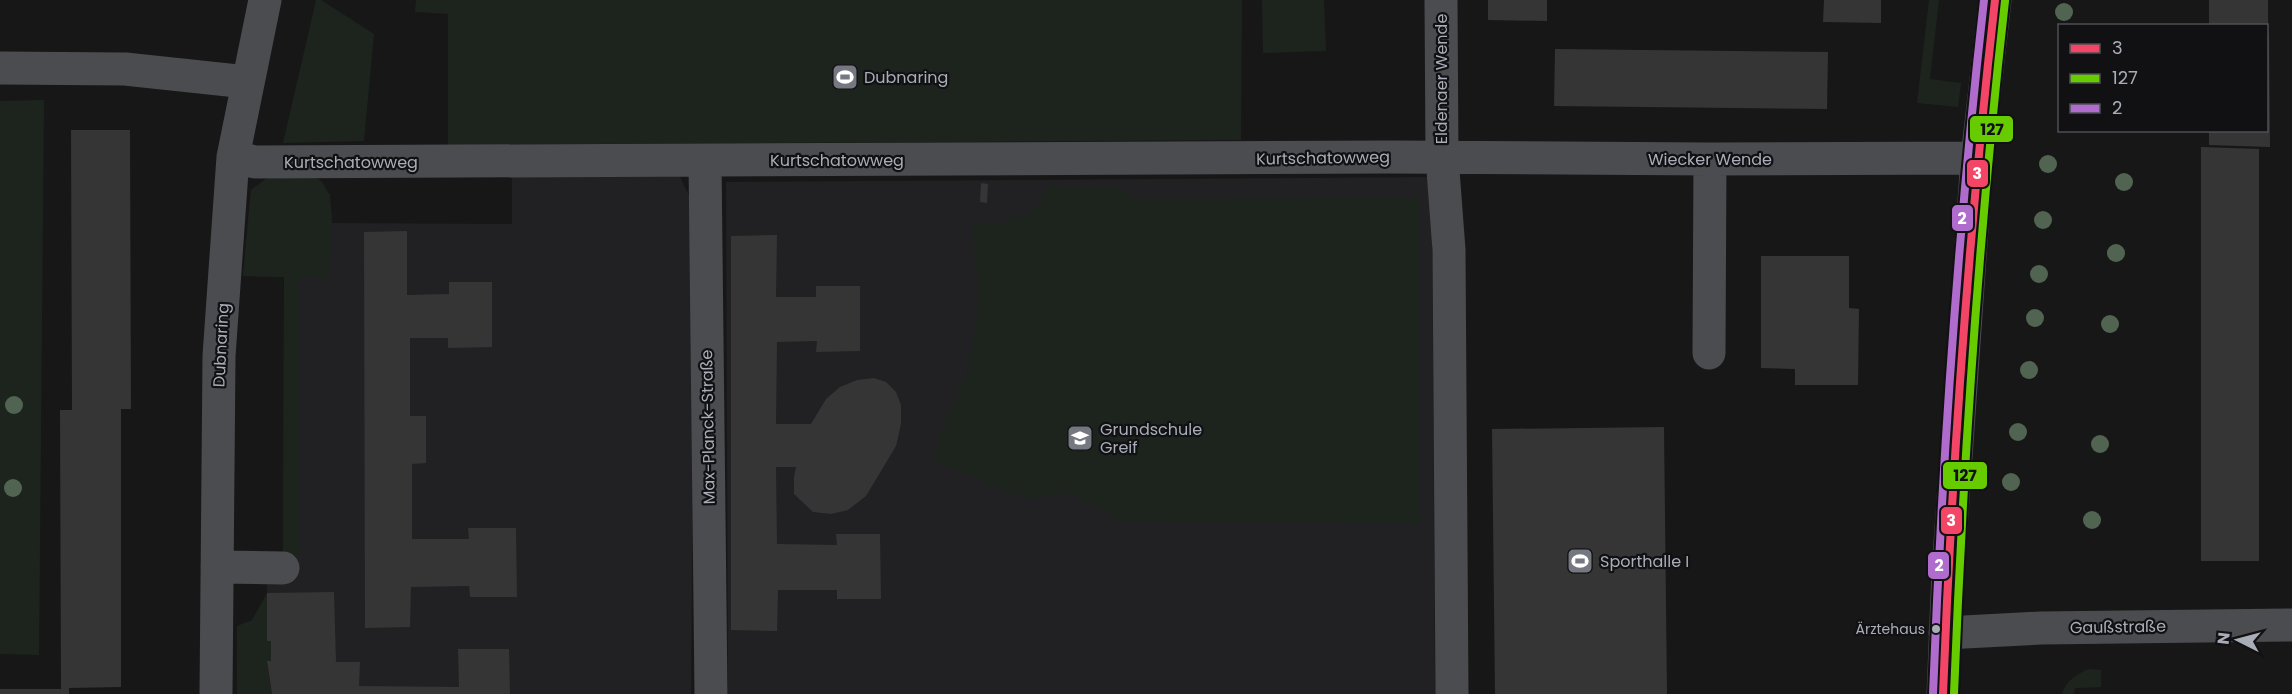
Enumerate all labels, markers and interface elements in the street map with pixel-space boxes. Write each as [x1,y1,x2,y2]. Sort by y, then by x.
street label: Eldenaer Wende [1430,14,1453,144]
legend [2058,24,2268,132]
text: 3 [2112,35,2123,60]
sports icon: Dubnaring [830,62,860,92]
text: 127 [2112,65,2138,90]
place label: Dubnaring [864,66,948,89]
text: 2 [2112,95,2122,120]
line badge: 127 [1969,115,2014,143]
text: 127 [1980,118,2004,141]
street label: Kurtschatowweg [1256,145,1390,171]
street label: Wiecker Wende [1648,148,1772,171]
street label: Kurtschatowweg [770,149,904,172]
street label: Kurtschatowweg [284,151,418,174]
line badge: 3 [1966,159,1989,188]
text: 3 [1972,162,1982,185]
line badge: 2 [1951,204,1974,232]
text: 2 [1957,207,1967,230]
street label: Dubnaring [207,302,235,388]
street label: Max-Planck-Straße [695,349,721,505]
place label: Grundschule Greif [1100,418,1202,459]
school or university icon: Grundschule Greif [1065,423,1095,453]
line badge: 127 [1942,461,1988,490]
text: 127 [1953,464,1977,487]
line badge: 3 [1940,506,1963,535]
text: 3 [1946,509,1956,532]
sports icon: Sporthalle I [1565,546,1595,576]
place label: Sporthalle I [1600,550,1689,573]
line badge: 2 [1927,551,1950,580]
text: 2 [1934,554,1944,577]
north arrow [2208,610,2268,670]
street label: Gaußstraße [2070,615,2166,639]
place label: Ärztehaus [1856,619,1925,639]
marker: Ärztehaus [1930,623,1942,635]
text: N [2212,631,2236,646]

